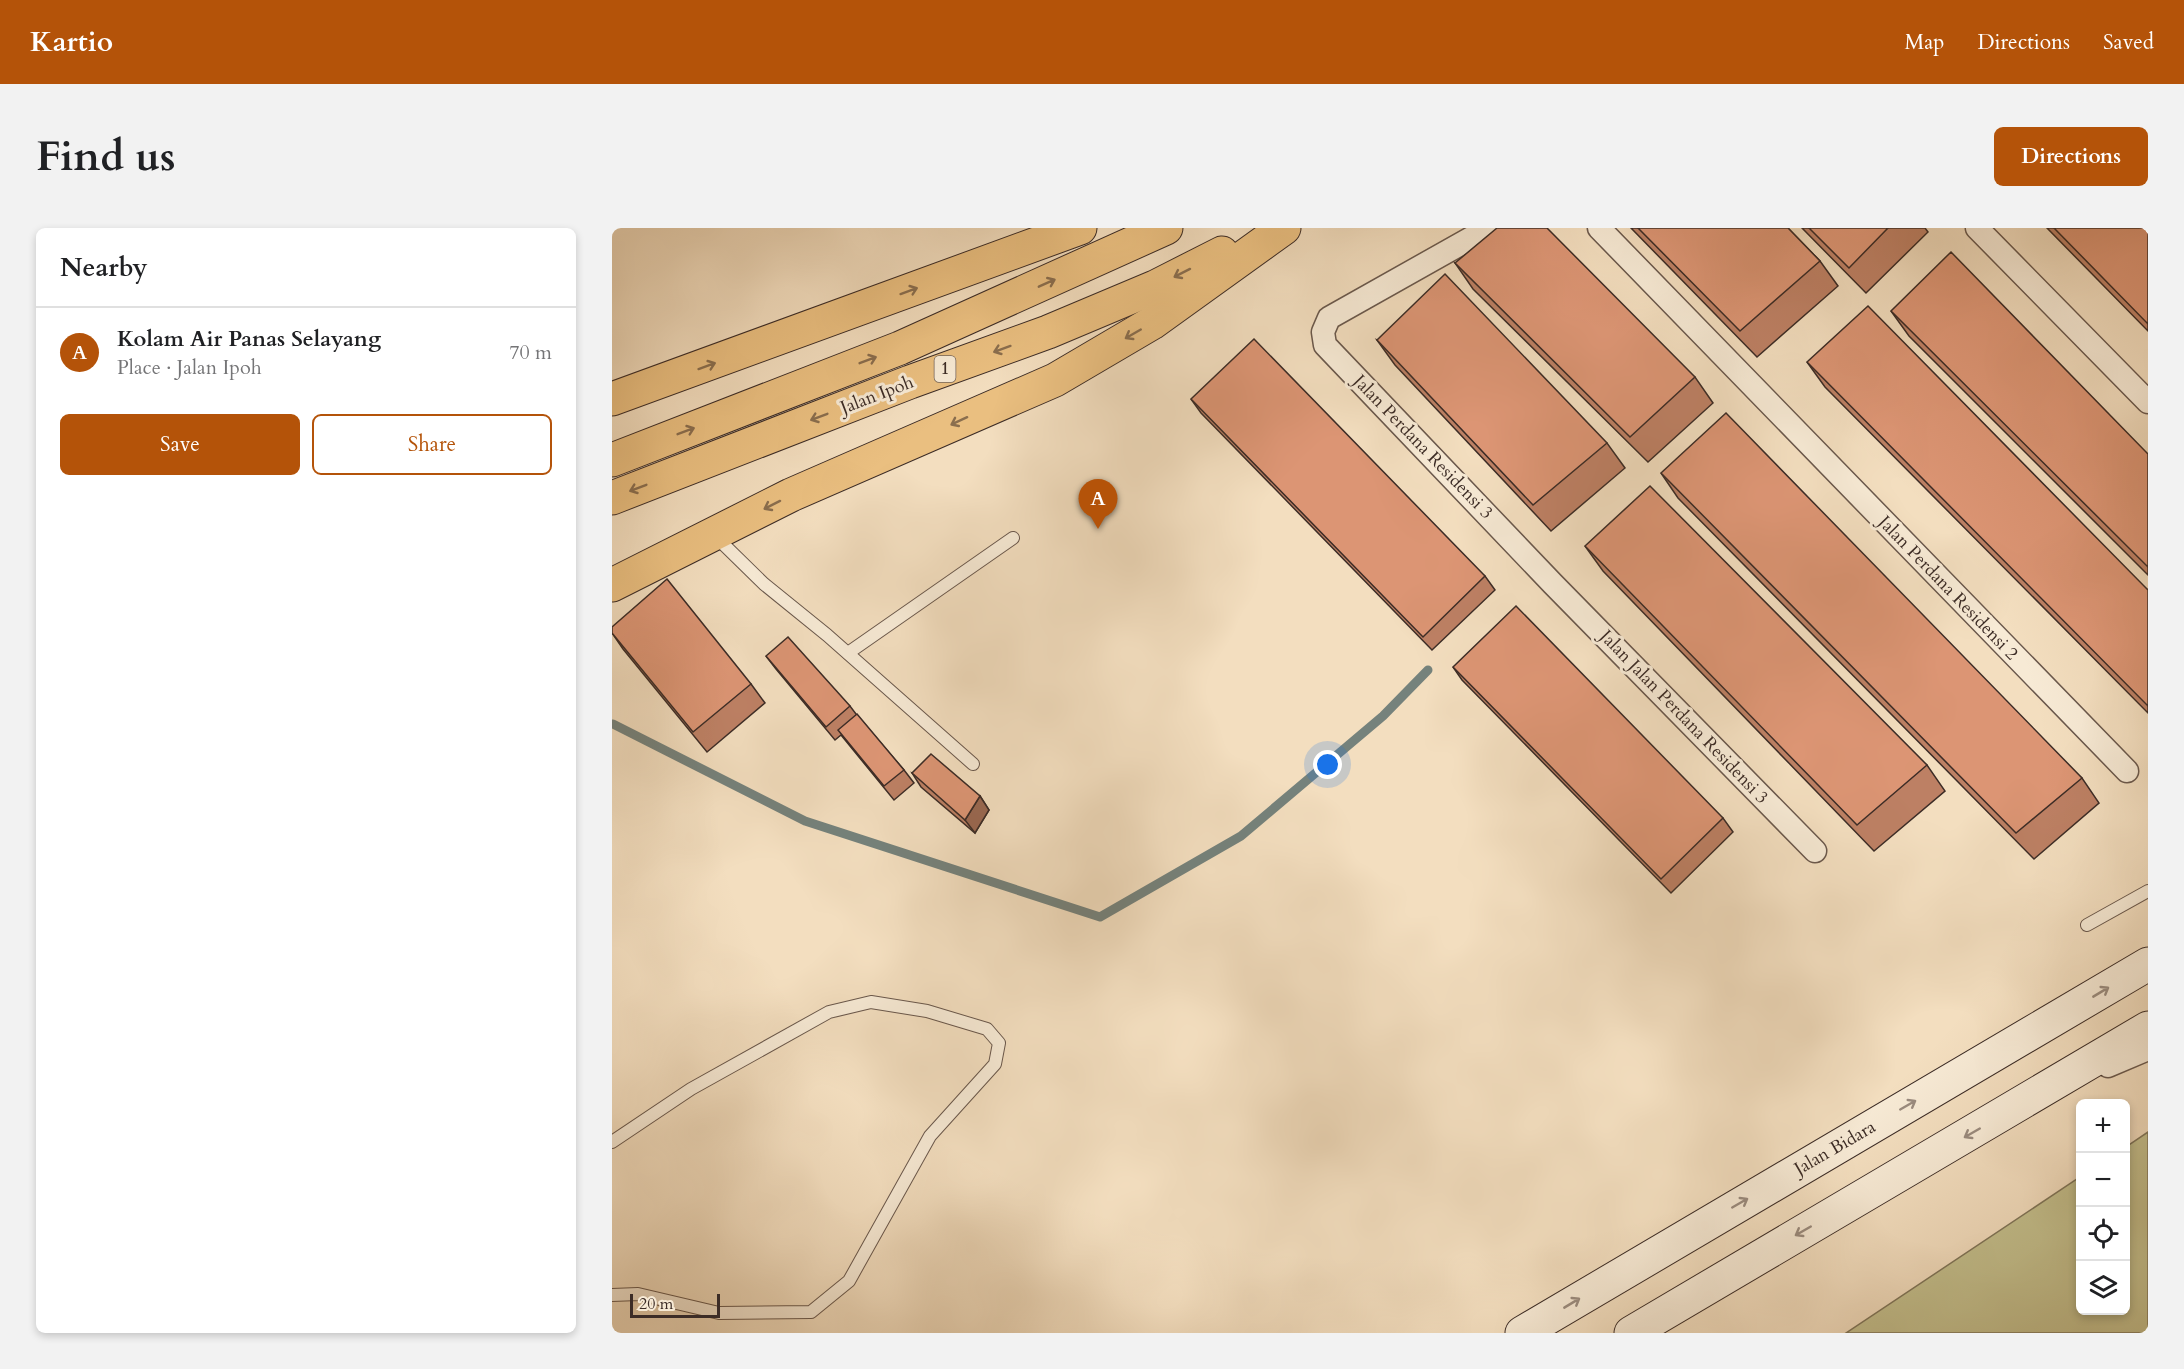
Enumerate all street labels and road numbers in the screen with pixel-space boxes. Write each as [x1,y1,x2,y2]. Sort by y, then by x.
road number: 1 [934,356,956,382]
street label: Jalan Perdana Residensi 3 [1345,367,1499,525]
street label: Jalan Ipoh [834,370,917,421]
street label: Jalan Perdana Residensi 2 [1870,508,2024,666]
street label: Jalan Jalan Perdana Residensi 3 [1592,622,1774,809]
street label: Jalan Bidara [1787,1114,1881,1183]

